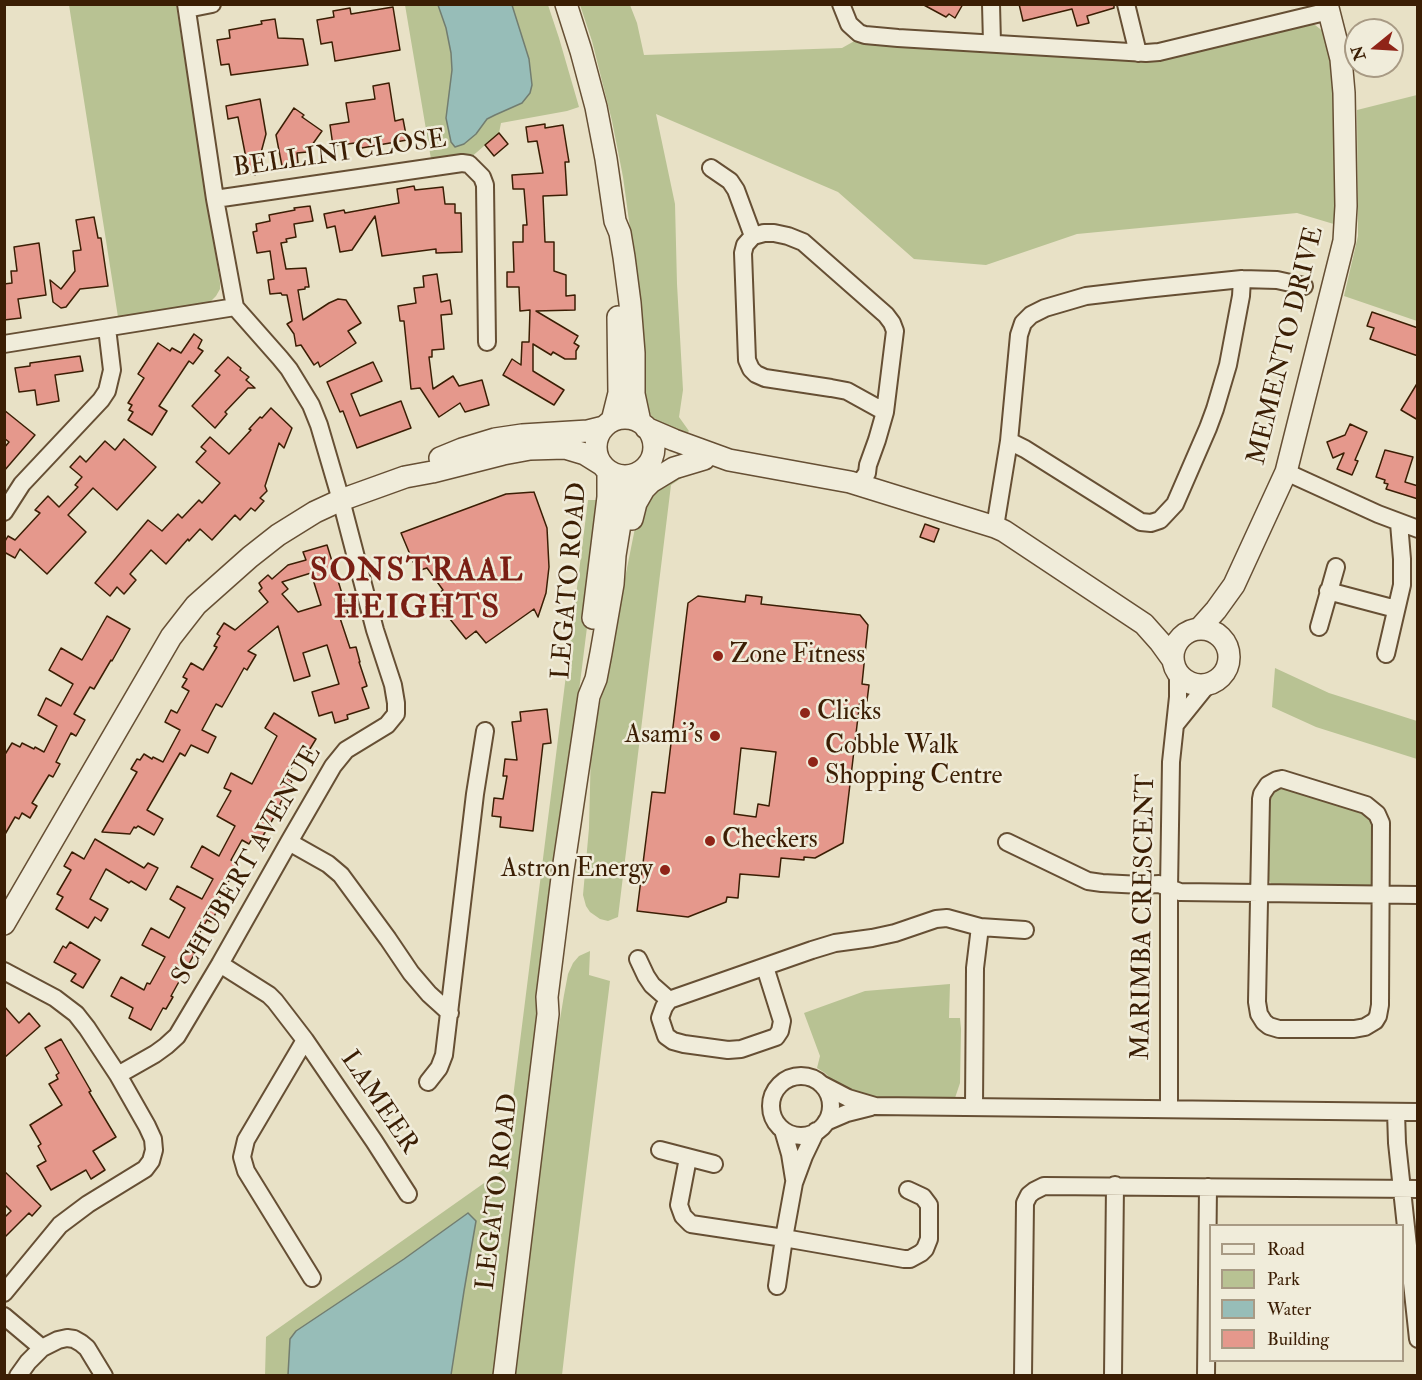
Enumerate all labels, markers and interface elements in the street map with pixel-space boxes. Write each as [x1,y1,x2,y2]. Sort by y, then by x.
north arrow [1344,18,1404,78]
text: N [1347,43,1371,63]
street label: BELLINI CLOSE [231,125,449,185]
street label: MEMENTO DRIVE [1242,224,1332,468]
street label: LEGATO ROAD [547,481,595,681]
district label: SONSTRAAL HEIGHTS [310,554,524,629]
place label: Zone Fitness [730,640,865,672]
marker: Zone Fitness [711,649,725,663]
place label: Clicks [817,697,881,729]
marker: Clicks [798,706,812,720]
place label: Asami's [625,720,703,752]
marker: Asami's [708,729,722,743]
place label: Cobble Walk Shopping Centre [825,731,1002,792]
street label: SCHUBERT AVENUE [167,741,329,991]
marker: Cobble Walk Shopping Centre [806,755,820,769]
street label: MARIMBA CRESCENT [1127,774,1163,1060]
place label: Checkers [722,825,818,857]
marker: Checkers [703,834,717,848]
place label: Astron Energy [501,854,653,886]
marker: Astron Energy [658,863,672,877]
street label: LAMEER [332,1046,424,1160]
street label: LEGATO ROAD [471,1092,527,1292]
legend [1209,1224,1404,1362]
text: Road [1267,1238,1305,1261]
text: Park [1267,1268,1300,1291]
text: Water [1267,1298,1311,1321]
text: Building [1267,1328,1329,1351]

